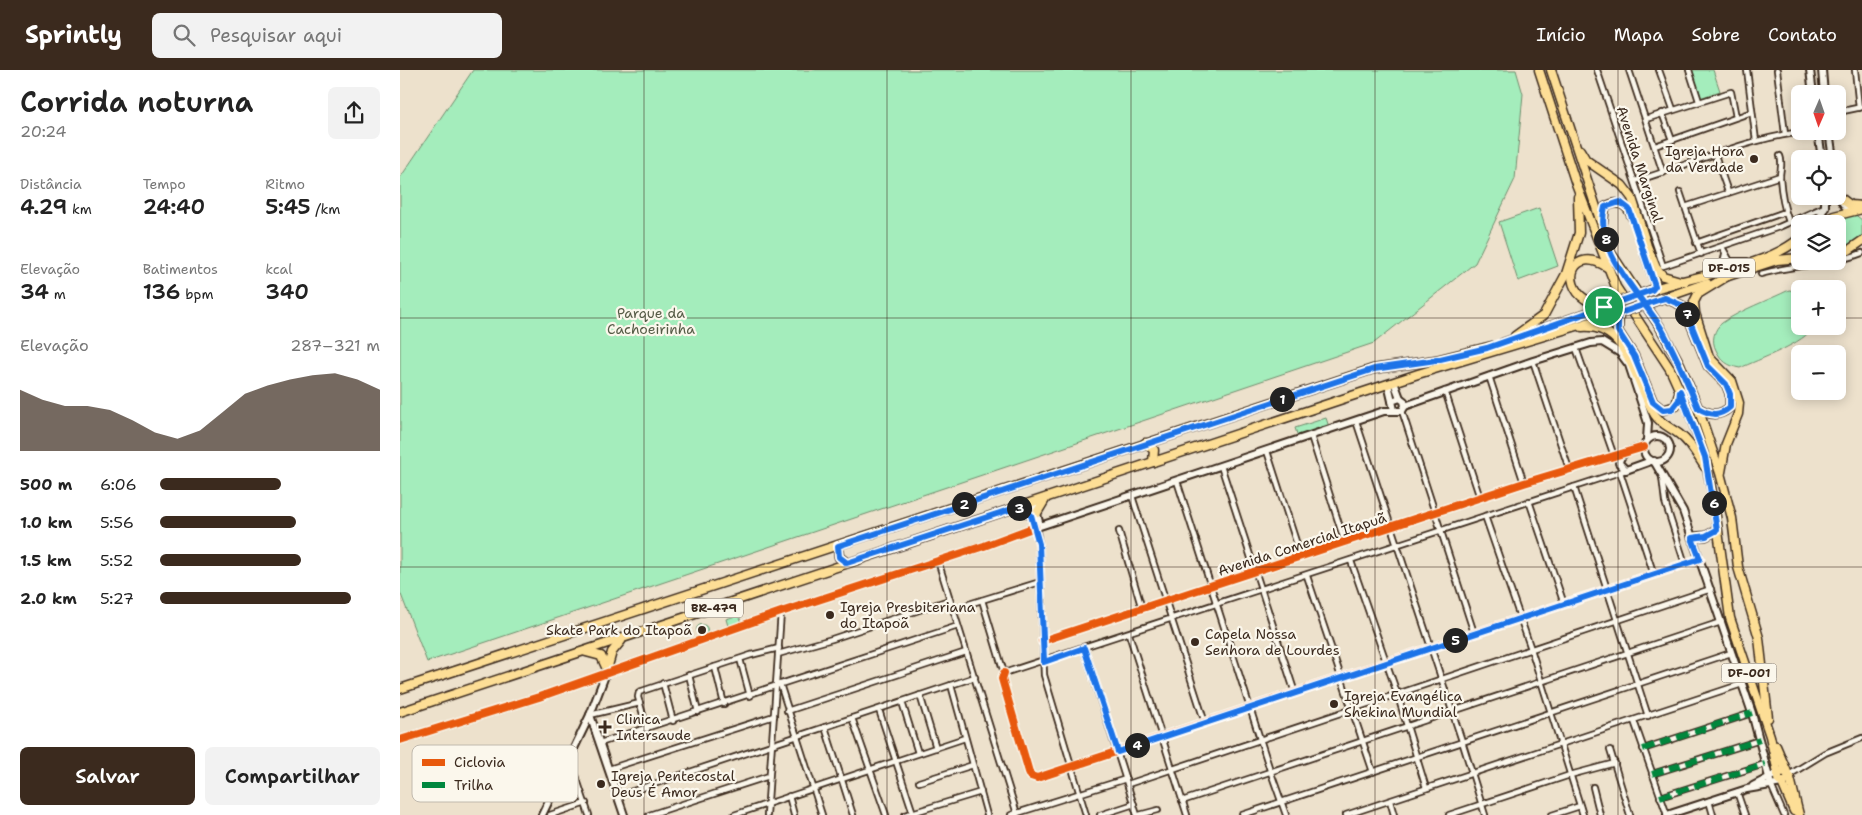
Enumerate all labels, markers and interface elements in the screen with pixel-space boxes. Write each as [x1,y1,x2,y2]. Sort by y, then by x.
search box [152,13,502,58]
text: Sprintly [25,19,122,51]
icon: search [170,21,198,49]
text: Pesquisar aqui [210,23,342,48]
text: Início [1536,23,1586,47]
text: Mapa [1614,23,1663,47]
text: Sobre [1691,23,1740,47]
text: Contato [1768,23,1837,47]
text: Corrida noturna [20,83,253,121]
north arrow [1791,85,1846,140]
map controls [1791,85,1846,400]
button: share [328,87,380,139]
street label: Avenida Marginal [1613,104,1668,225]
text: 20:24 [20,121,67,142]
place label: Igreja Hora da Verdade [1665,142,1744,176]
button: locate [1791,150,1846,205]
marker: Igreja Hora da Verdade [1748,153,1760,165]
text: Distância [20,175,82,193]
text: Tempo [143,175,186,193]
text: Ritmo [265,175,305,193]
text: 4.29 [20,193,67,221]
text: 24:40 [143,193,205,221]
text: 5:45 [265,193,311,221]
text: km [67,200,92,218]
text: /km [311,200,340,218]
button: layers [1791,215,1846,270]
pin: 8 [1594,226,1618,252]
text: 8 [1602,230,1611,248]
road number: DF-015 [1703,258,1755,278]
text: Elevação [20,260,80,278]
text: Batimentos [143,260,218,278]
text: kcal [265,260,293,278]
text: 34 [20,278,49,306]
text: 136 [143,278,181,306]
text: 340 [265,278,309,306]
button: + [1791,280,1846,335]
text: m [49,285,66,303]
text: bpm [181,285,214,303]
pin [1583,286,1625,328]
icon: arrive [1590,293,1618,321]
pin: 7 [1674,302,1700,326]
park label: Parque da Cachoeirinha [607,304,695,338]
text: 7 [1683,305,1692,323]
text: Elevação [20,335,89,356]
text: 287–321 m [290,335,380,356]
button: − [1791,345,1846,400]
pin: 1 [1270,386,1294,412]
text: 1 [1279,390,1286,408]
text: 500 m [20,474,72,495]
text: 6:06 [100,474,137,495]
pin: 6 [1702,490,1726,516]
pin: 2 [952,492,976,516]
text: 6 [1710,494,1719,512]
text: 2 [960,495,969,513]
pin: 3 [1006,496,1032,520]
text: 3 [1015,499,1024,517]
street label: Avenida Comercial Itapuã [1215,508,1389,580]
text: 1.0 km [20,512,72,533]
text: 5:56 [100,512,134,533]
text: 1.5 km [20,550,72,571]
text: 5:52 [100,550,133,571]
text: 2.0 km [20,588,77,609]
text: 5:27 [100,588,134,609]
road number: BR-479 [685,598,743,618]
place label: Igreja Presbiteriana do Itapoã [840,598,976,632]
marker: Igreja Presbiteriana do Itapoã [824,609,836,621]
place label: Skate Park do Itapoã [546,621,692,639]
marker: Skate Park do Itapoã [696,624,708,636]
place label: Capela Nossa Senhora de Lourdes [1205,625,1340,659]
pin: 5 [1442,628,1468,652]
text: 5 [1451,631,1460,649]
marker: Capela Nossa Senhora de Lourdes [1189,636,1201,648]
road number: DF-001 [1722,664,1776,682]
place label: Igreja Evangélica Shekina Mundial [1344,687,1463,721]
marker: Igreja Evangélica Shekina Mundial [1328,698,1340,710]
place label: Clinica Intersaude [616,710,691,744]
marker: Clinica Intersaude [598,720,612,734]
pin: 4 [1124,732,1150,758]
text: 4 [1133,736,1142,754]
legend [412,745,578,802]
button: Salvar [20,747,195,805]
button: Compartilhar [205,747,380,805]
text: Ciclovia [454,753,506,771]
place label: Igreja Pentecostal Deus É Amor [611,767,736,801]
text: Trilha [454,776,493,794]
marker: Igreja Pentecostal Deus É Amor [595,778,607,790]

